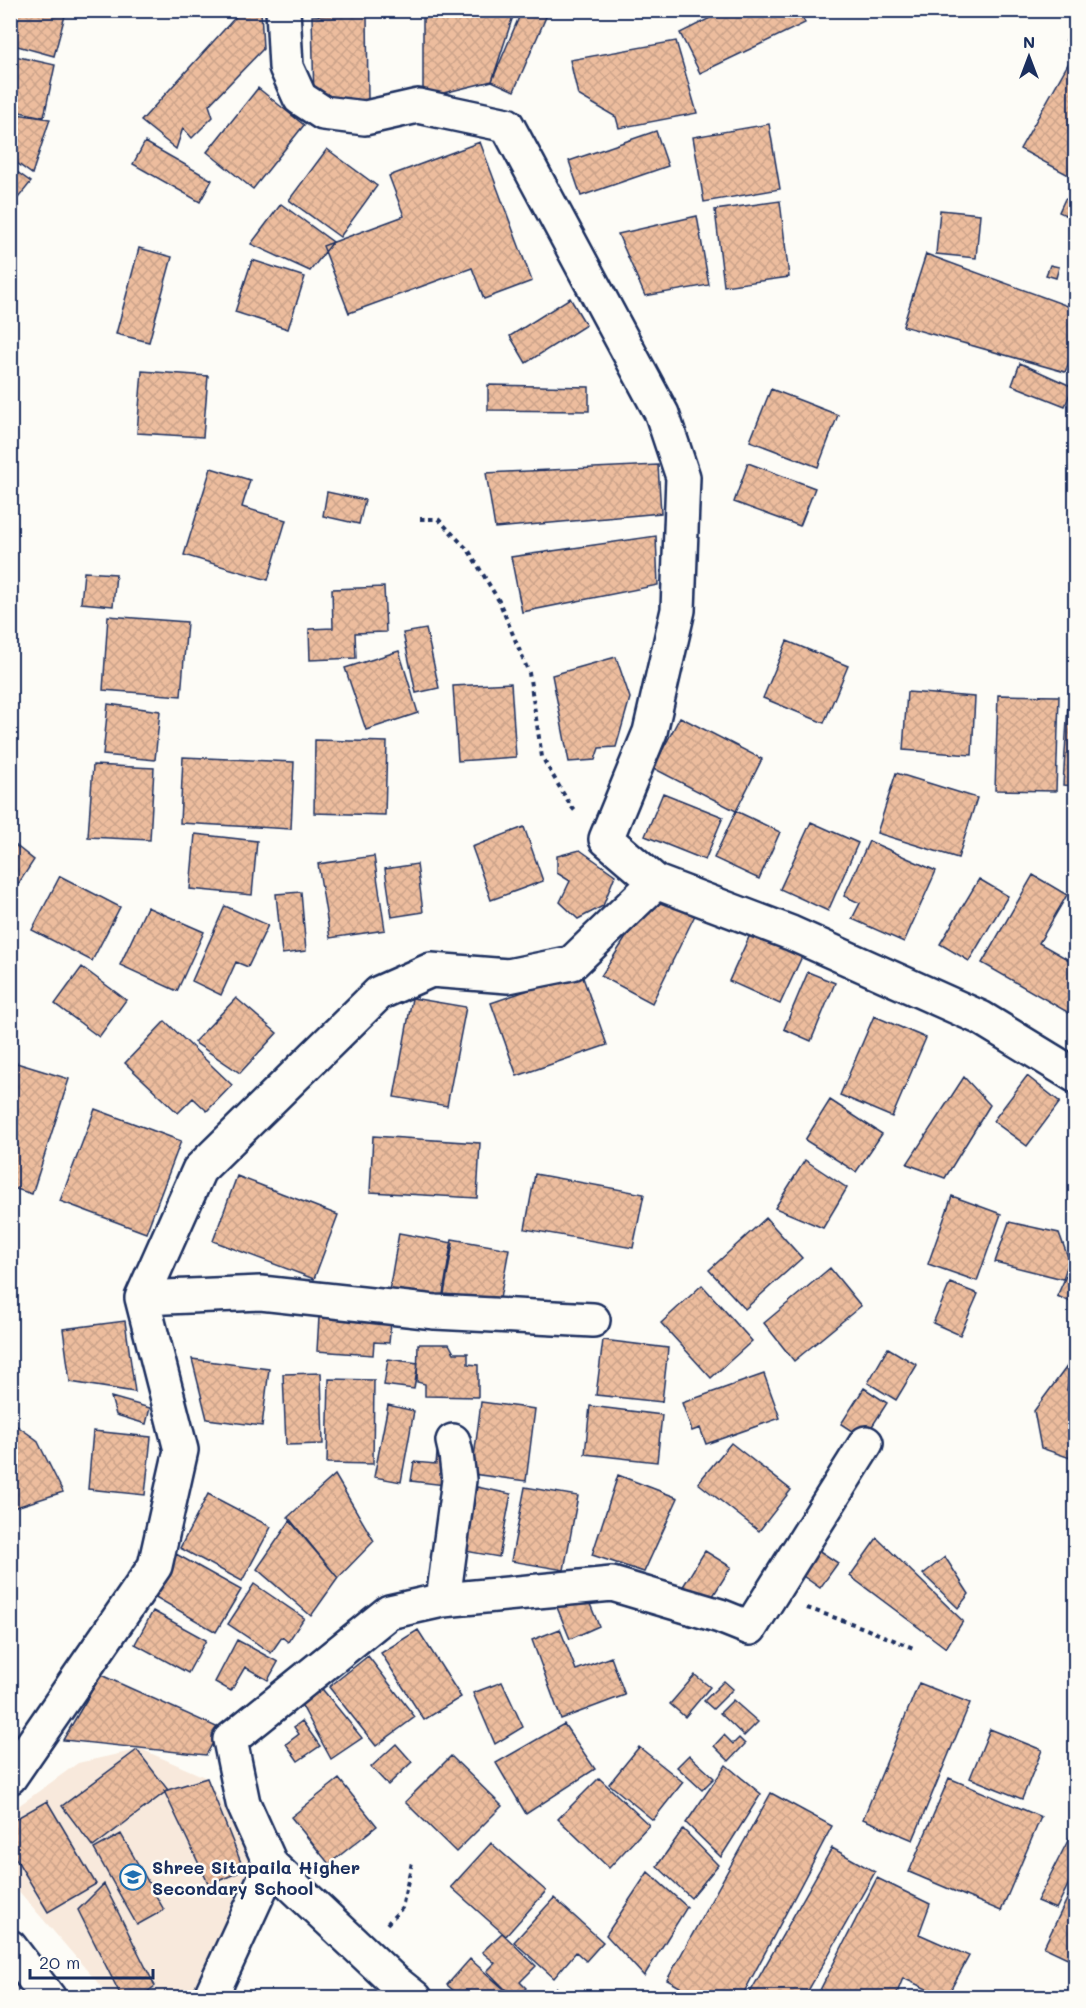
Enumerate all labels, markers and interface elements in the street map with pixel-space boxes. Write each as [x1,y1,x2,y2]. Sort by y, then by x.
north arrow [999,27,1059,87]
text: N [1023,31,1035,52]
place label: Shree Sitapaila Higher Secondary School [152,1855,360,1900]
school or university icon: Shree Sitapaila Higher Secondary School [118,1862,148,1892]
scale bar [30,1942,153,1980]
text: 20 m [39,1950,80,1974]

